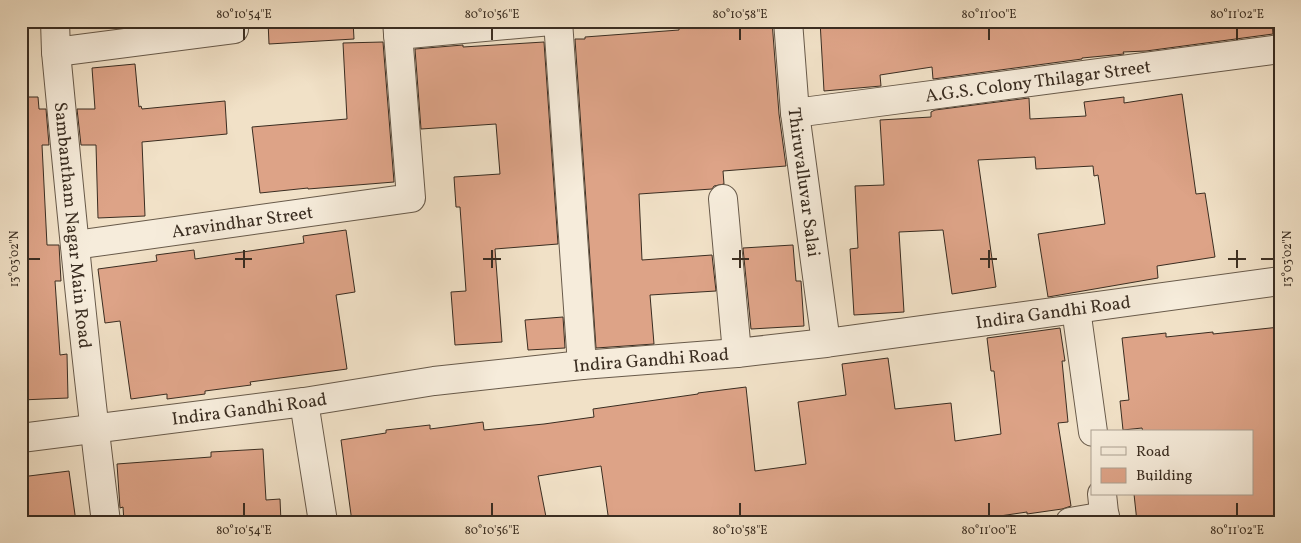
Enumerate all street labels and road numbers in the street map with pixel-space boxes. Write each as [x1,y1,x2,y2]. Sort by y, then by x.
street label: A.G.S. Colony Thilagar Street [924,55,1152,110]
street label: Sambantham Nagar Main Road [47,101,97,350]
street label: Thiruvalluvar Salai [781,107,825,259]
street label: Aravindhar Street [170,201,315,245]
street label: Indira Gandhi Road [974,291,1132,336]
street label: Indira Gandhi Road [572,343,730,380]
street label: Indira Gandhi Road [170,387,329,433]

